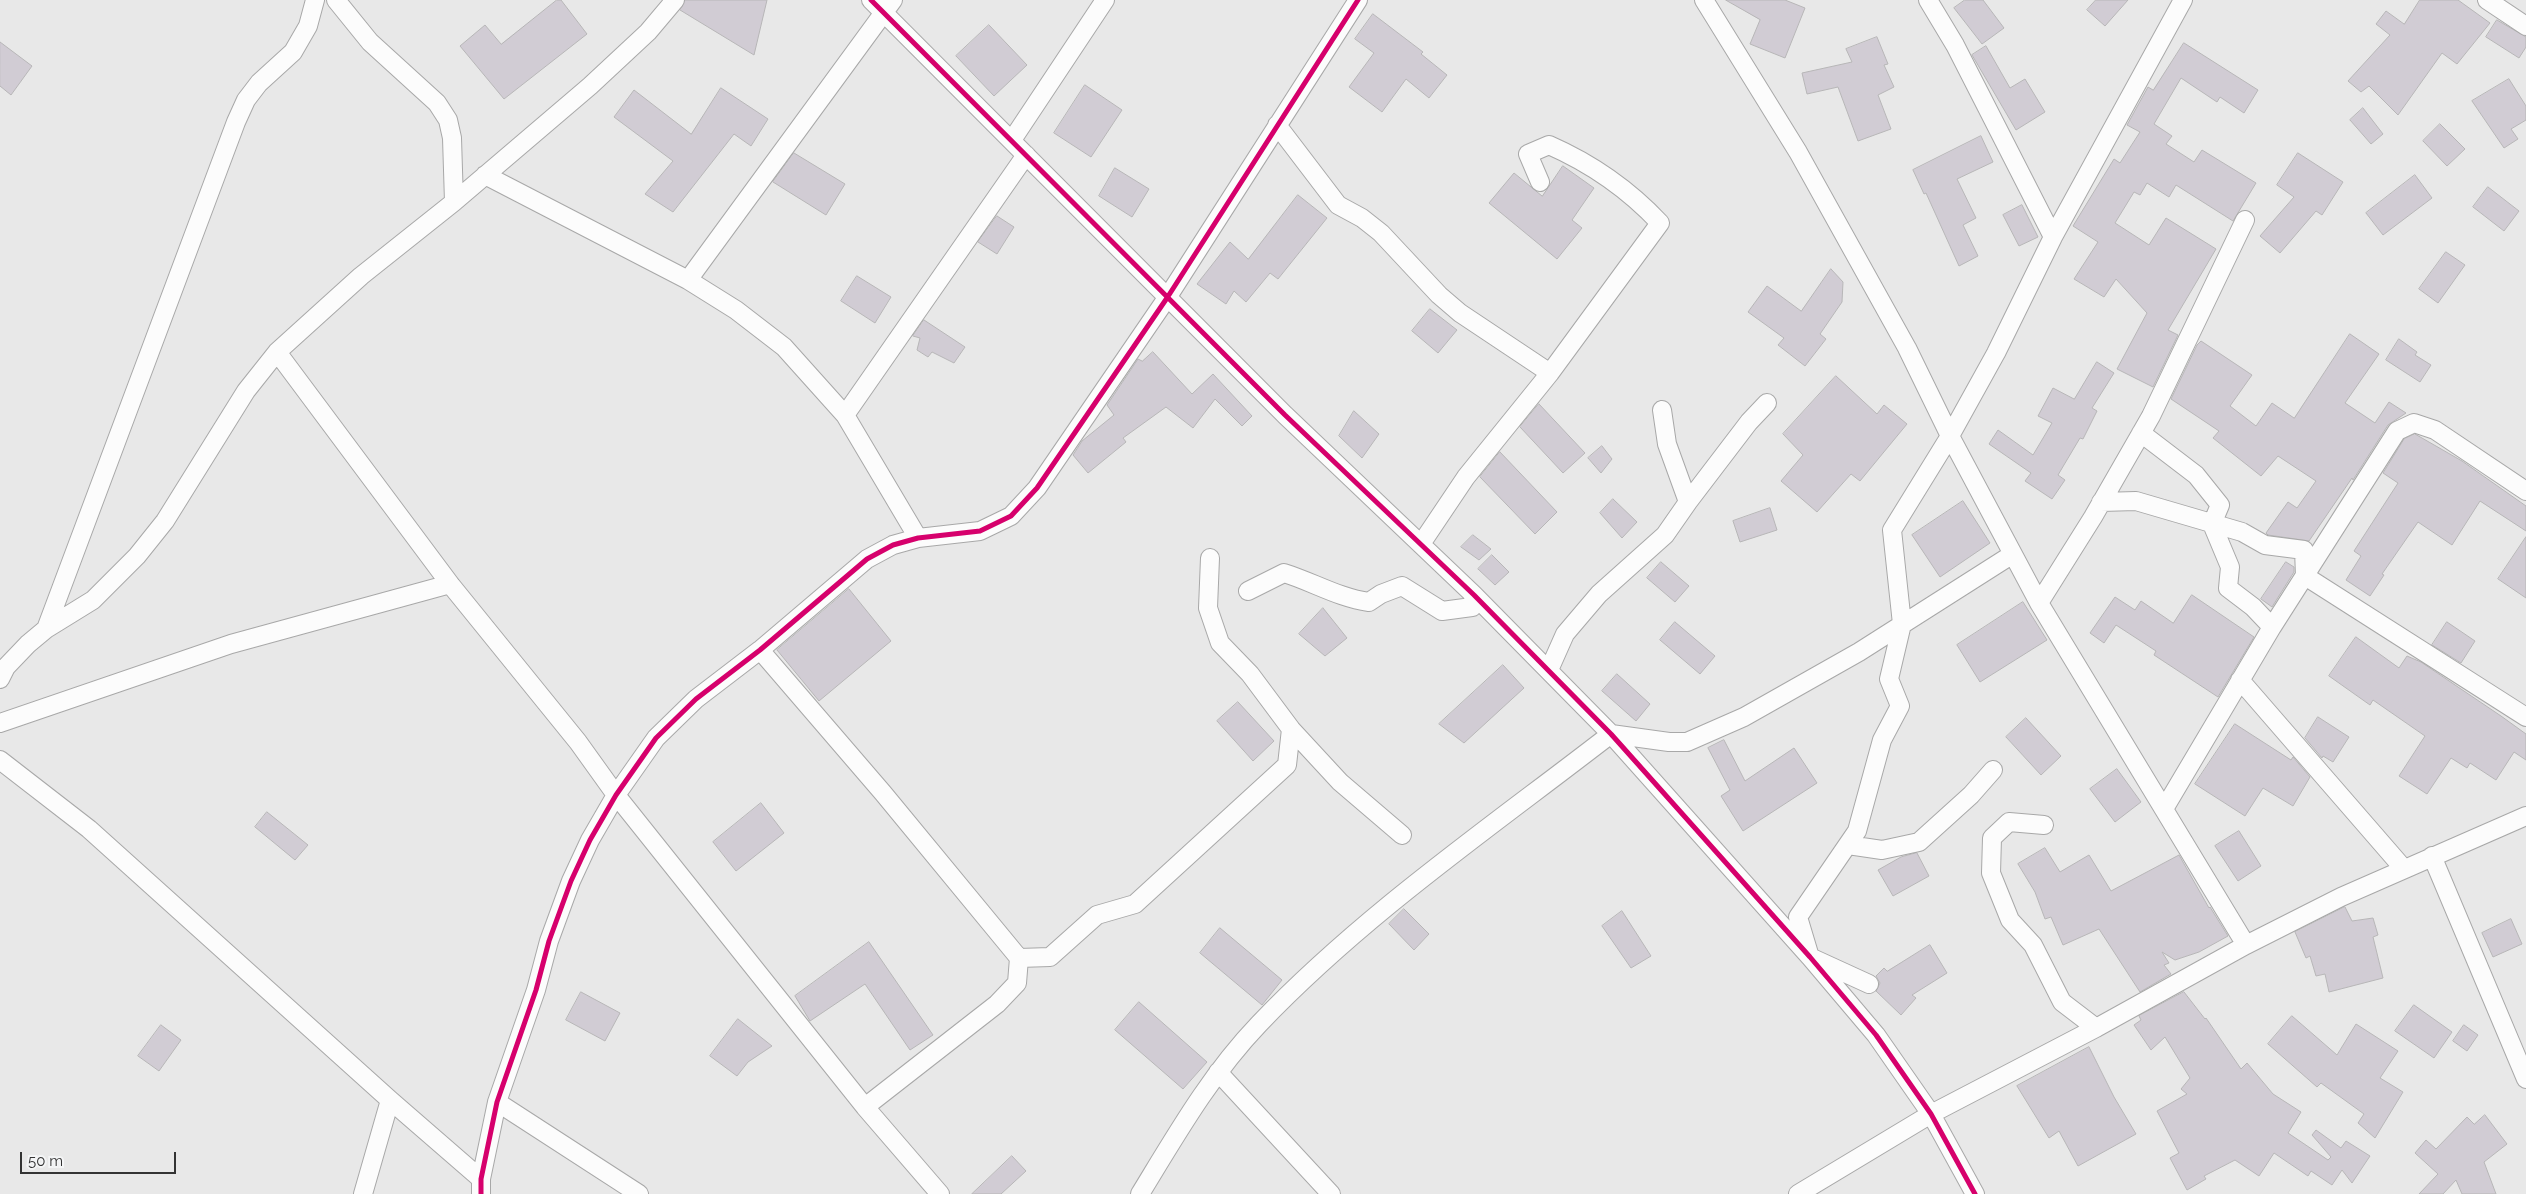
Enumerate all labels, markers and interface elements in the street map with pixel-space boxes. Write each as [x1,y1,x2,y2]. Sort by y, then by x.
scale bar [22,1142,179,1174]
text: 50 m [28,1152,63,1170]

